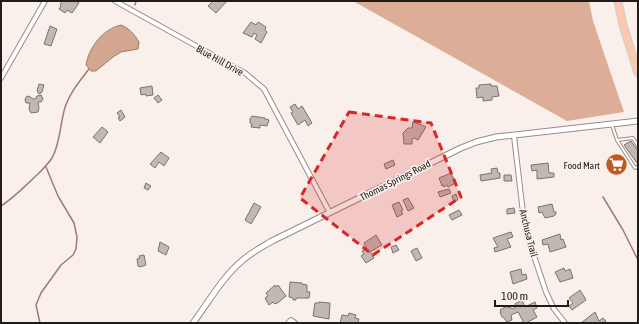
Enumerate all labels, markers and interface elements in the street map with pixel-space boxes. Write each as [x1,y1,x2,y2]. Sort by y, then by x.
street label: Blue Hill Drive [194,43,246,78]
supermarket icon: Food Mart [603,152,629,178]
street label: Thomas Springs Road [358,158,433,203]
place label: Food Mart [564,160,600,171]
street label: Anchusa Trail [517,208,540,258]
scale bar [495,282,568,308]
text: 100 m [501,289,528,303]

